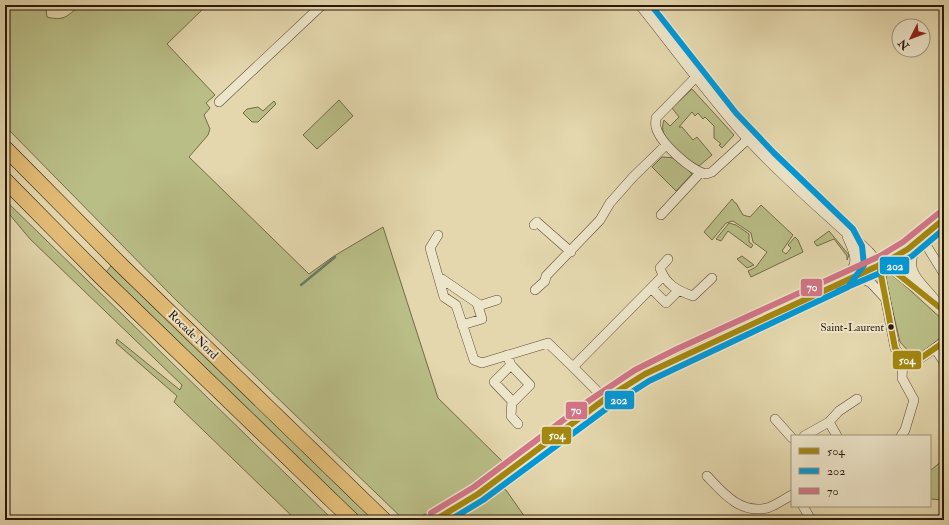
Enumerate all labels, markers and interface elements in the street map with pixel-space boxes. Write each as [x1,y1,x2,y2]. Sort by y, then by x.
north arrow [891,18,931,58]
text: N [895,35,913,53]
line badge: 202 [879,256,910,275]
text: 202 [887,260,904,273]
line badge: 70 [800,278,823,297]
text: 70 [807,281,818,294]
street label: Rocade Nord [165,307,221,363]
place label: Saint-Laurent [821,321,884,334]
marker: Saint-Laurent [886,322,896,332]
line badge: 504 [892,350,922,370]
text: 504 [899,354,916,368]
line badge: 202 [604,390,635,410]
text: 202 [611,394,628,407]
line badge: 70 [565,401,588,420]
text: 70 [571,404,582,417]
line badge: 504 [541,426,572,445]
text: 504 [549,429,566,443]
legend [791,435,931,507]
text: 504 [827,444,845,459]
text: 202 [827,464,845,479]
text: 70 [827,484,839,499]

